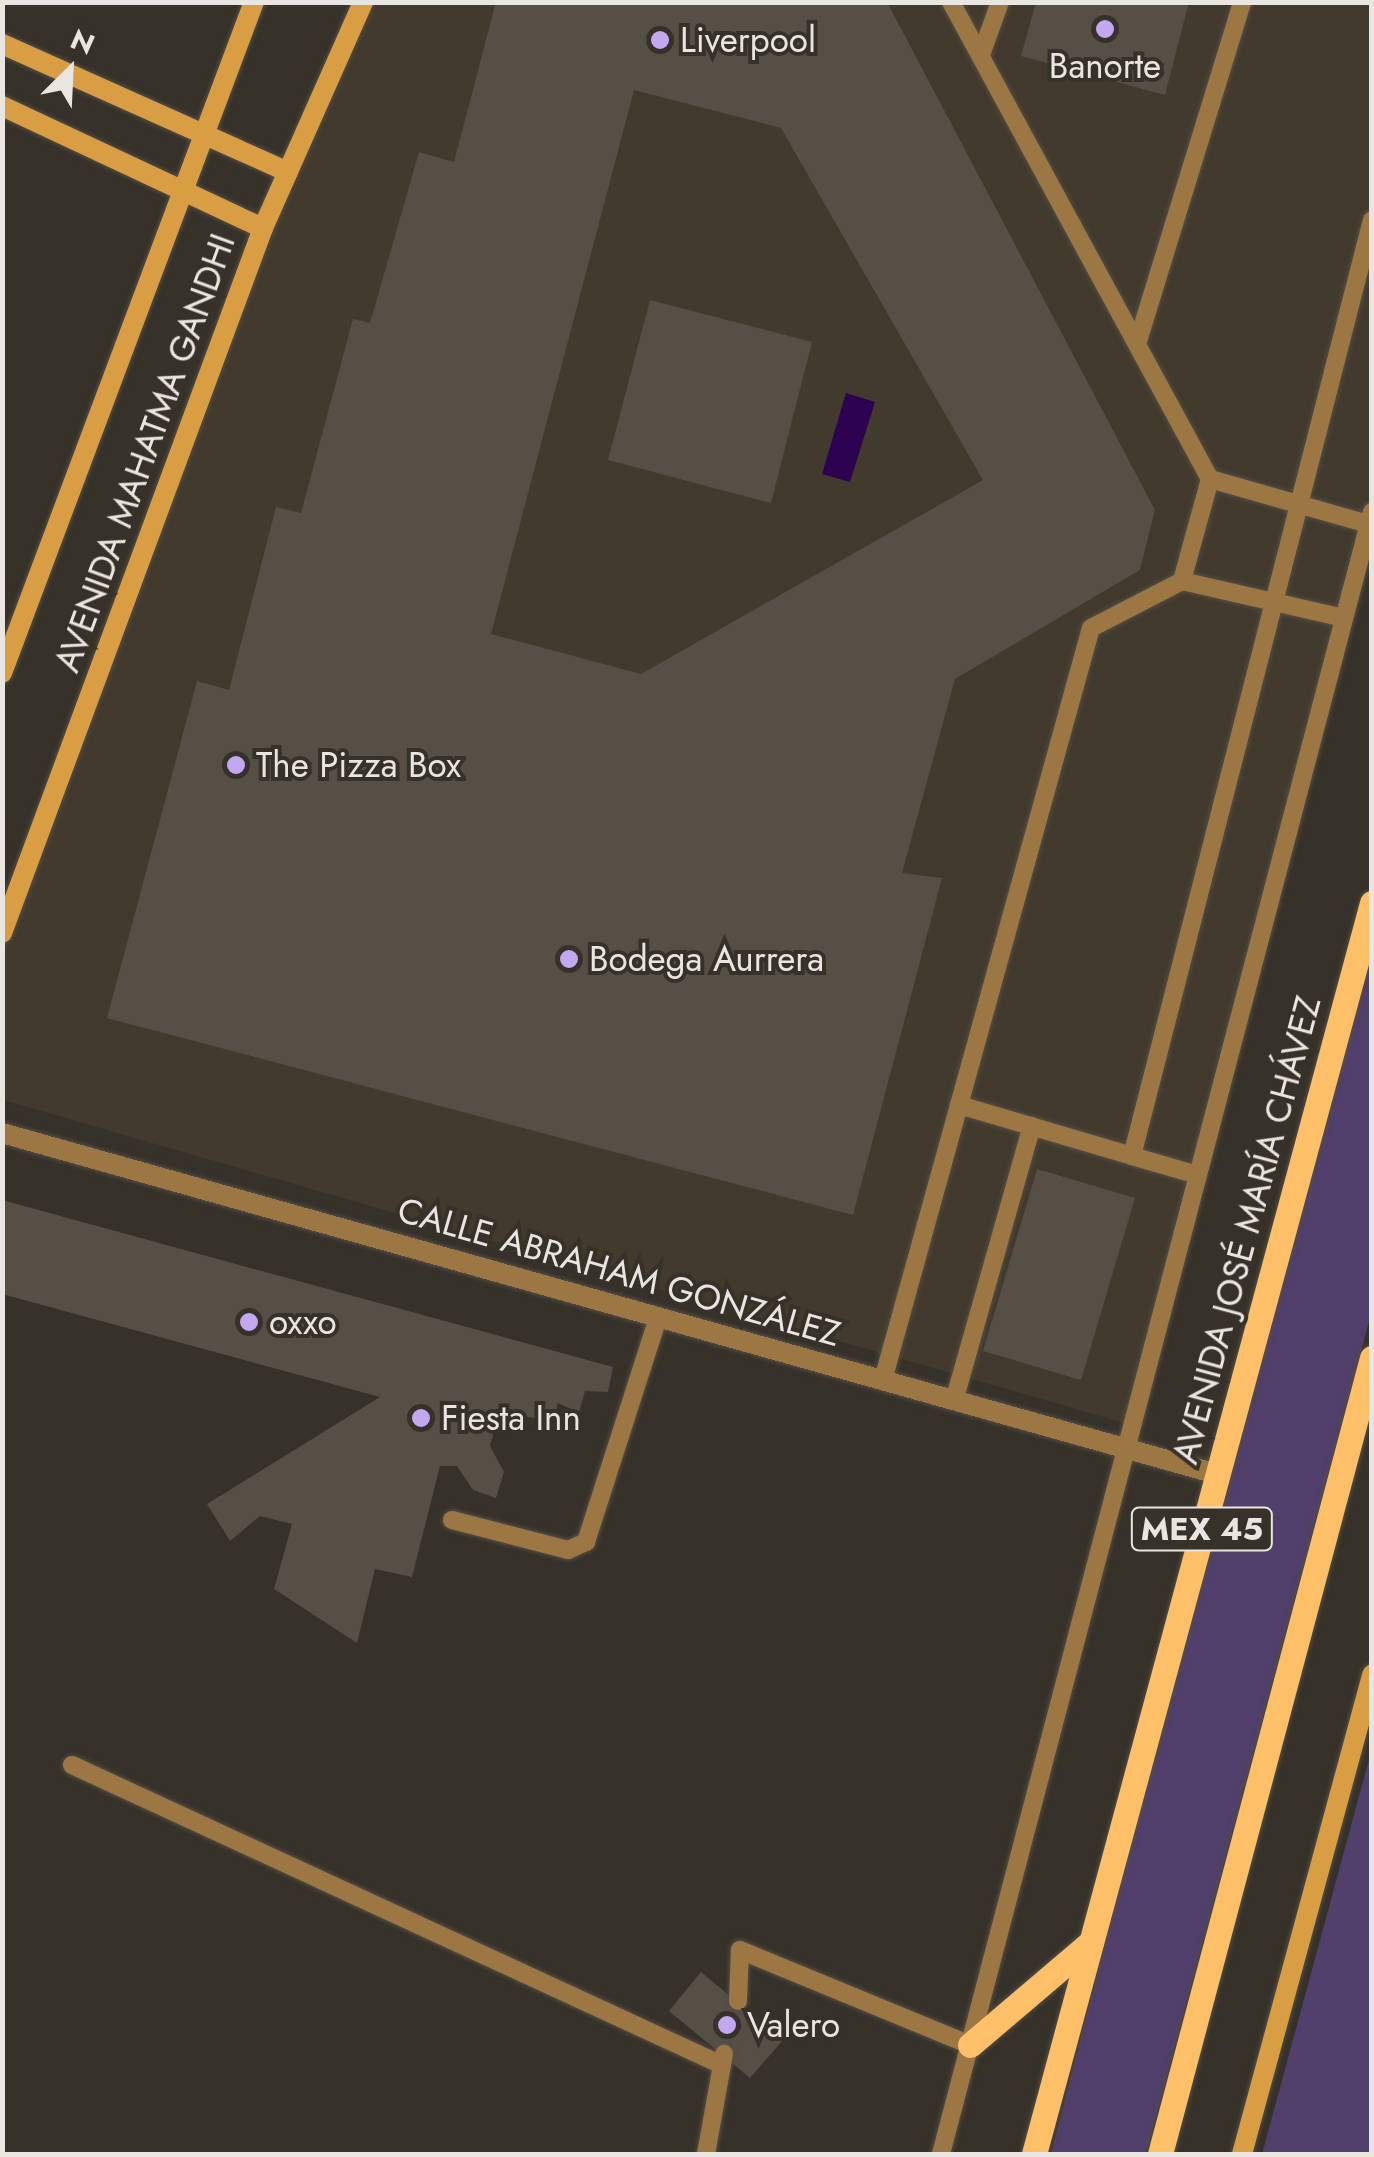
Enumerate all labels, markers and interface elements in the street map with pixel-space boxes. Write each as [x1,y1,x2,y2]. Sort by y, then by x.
marker: Banorte [1094,18,1116,40]
text: N [64,19,101,65]
place label: Liverpool [680,19,816,61]
north arrow [20,20,120,120]
marker: Liverpool [649,29,671,51]
place label: Banorte [1049,45,1161,87]
street label: AVENIDA MAHATMA GANDHI [46,228,244,678]
place label: The Pizza Box [256,744,461,786]
marker: The Pizza Box [225,754,247,776]
place label: Bodega Aurrera [589,938,824,980]
marker: Bodega Aurrera [558,948,580,970]
street label: AVENIDA JOSÉ MARÍA CHÁVEZ [1164,992,1330,1468]
street label: CALLE ABRAHAM GONZÁLEZ [393,1189,845,1355]
place label: oxxo [269,1301,337,1343]
marker: oxxo [238,1311,260,1333]
place label: Fiesta Inn [441,1397,581,1439]
marker: Fiesta Inn [410,1407,432,1429]
road number: MEX 45 [1130,1502,1274,1556]
place label: Valero [747,2004,840,2046]
marker: Valero [716,2014,738,2036]

